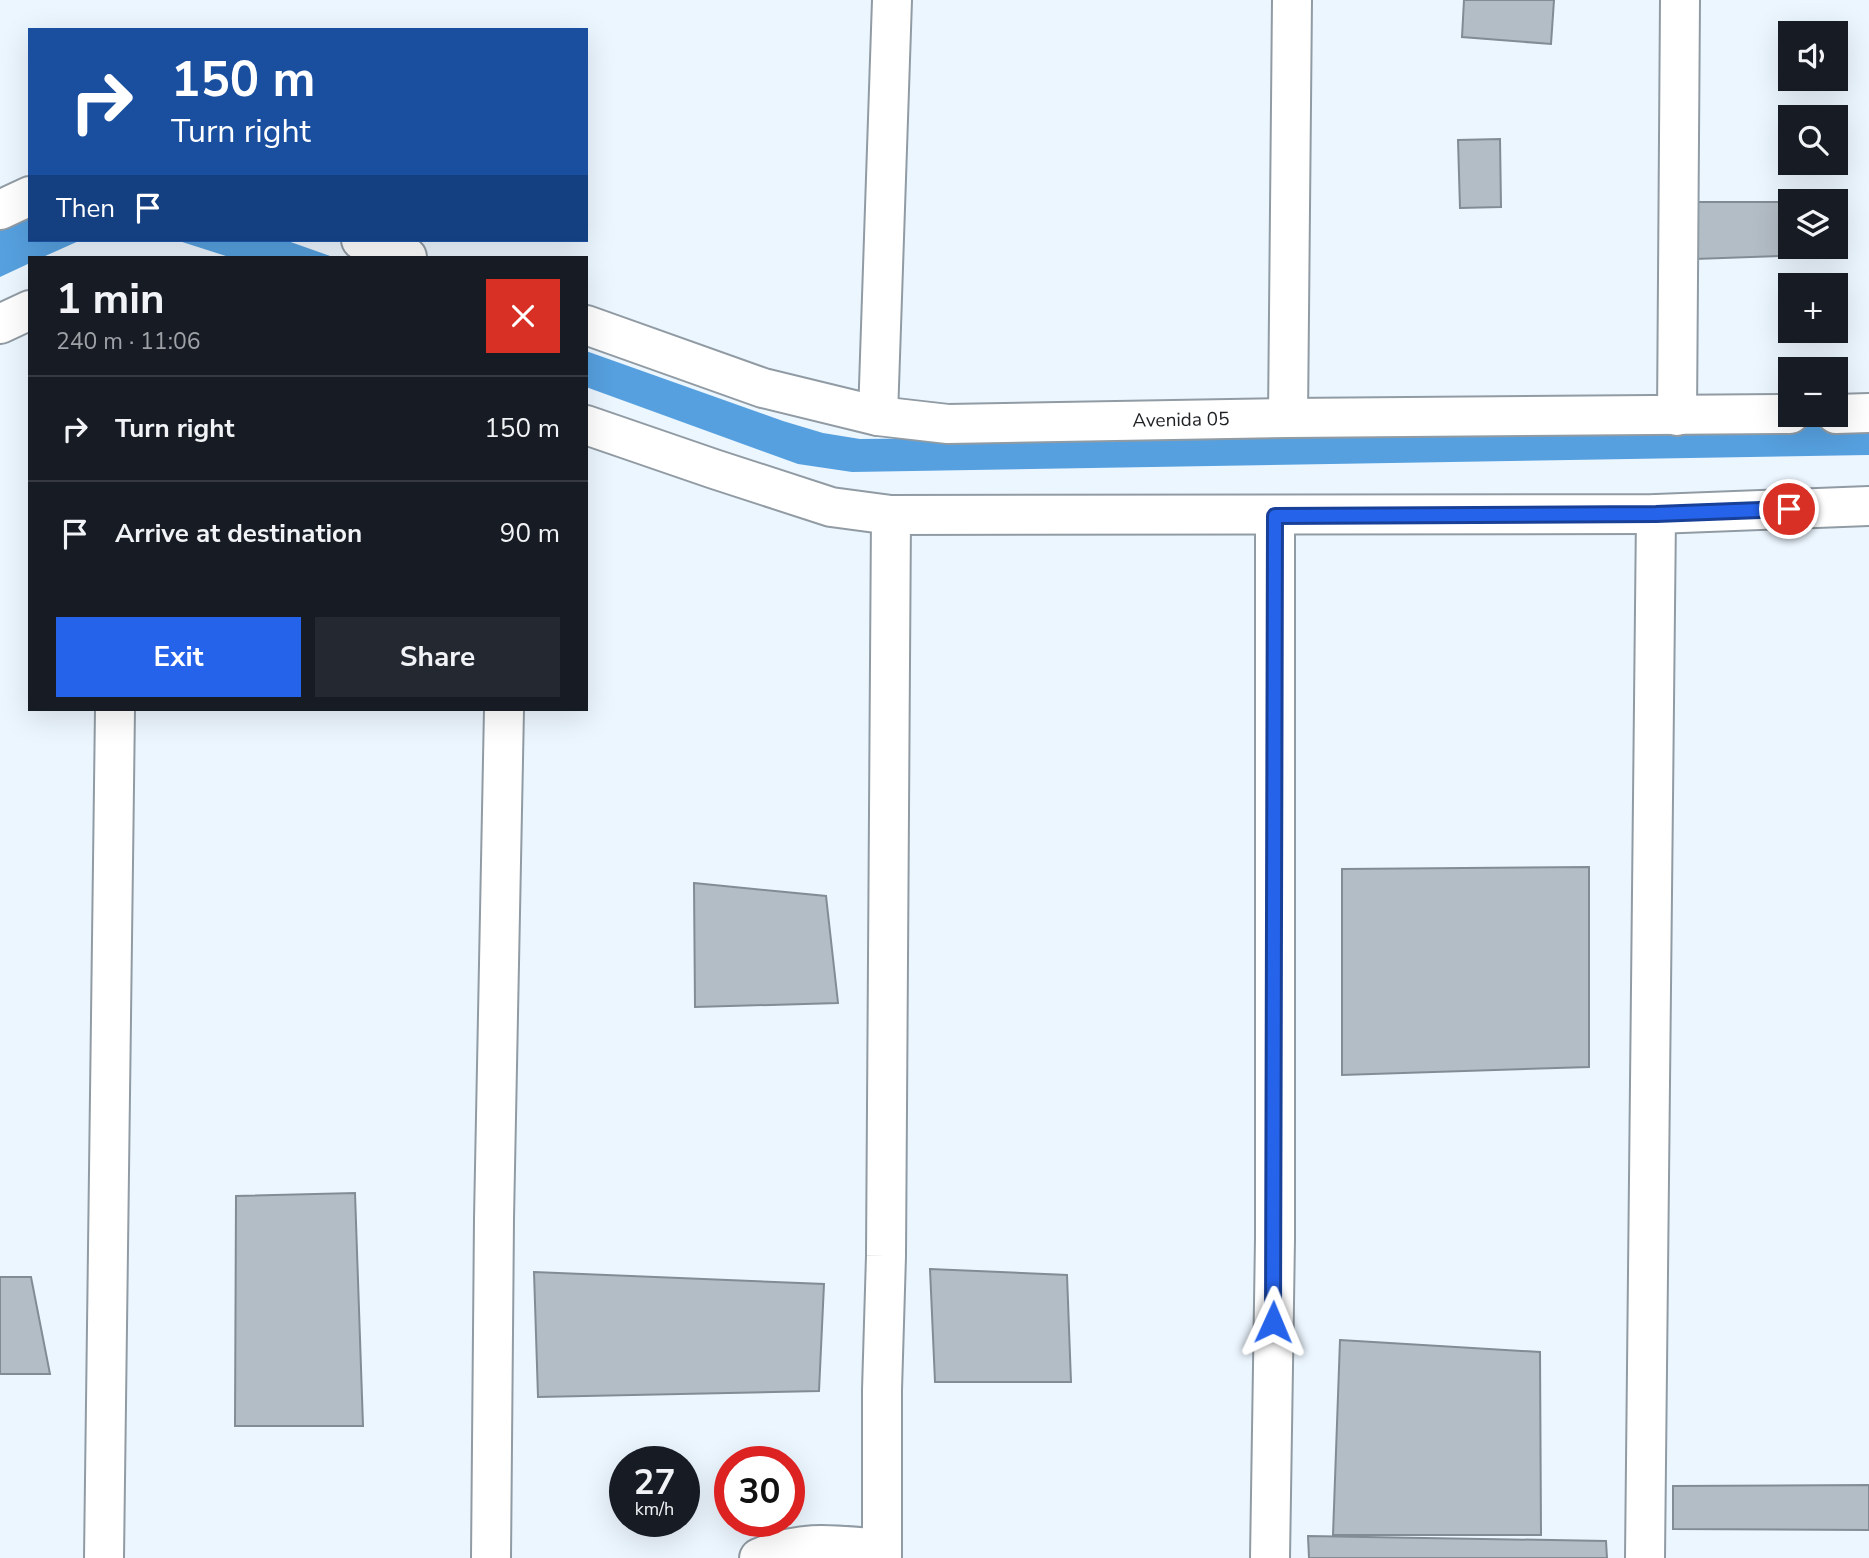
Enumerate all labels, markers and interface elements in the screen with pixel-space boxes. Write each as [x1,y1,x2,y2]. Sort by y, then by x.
map controls [1778,21,1848,427]
button: sound [1778,21,1848,91]
text: 150 m [171,46,315,113]
icon: right [56,56,147,147]
button: search [1778,105,1848,175]
text: Turn right [171,110,311,153]
icon: arrive [129,189,167,227]
button: layers [1778,189,1848,259]
text: Then [56,191,115,226]
text: 1 min [56,271,165,328]
button: + [1778,273,1848,343]
button: close [486,279,560,353]
text: 240 m · 11:06 [56,326,201,357]
button: − [1778,357,1848,427]
street label: Avenida 05 [1132,406,1230,434]
icon: right [56,410,94,448]
text: Turn right [115,411,234,446]
text: 150 m [484,411,560,446]
pin [1759,479,1819,539]
icon: arrive [1770,490,1808,528]
icon: arrive [56,515,94,553]
text: Arrive at destination [115,516,362,551]
text: 90 m [500,516,560,551]
button: Exit [56,617,301,697]
button: Share [315,617,560,697]
position arrow [1236,1285,1310,1359]
speed limit sign: 30 [714,1446,805,1537]
text: 27 [633,1459,676,1506]
text: km/h [635,1497,674,1521]

